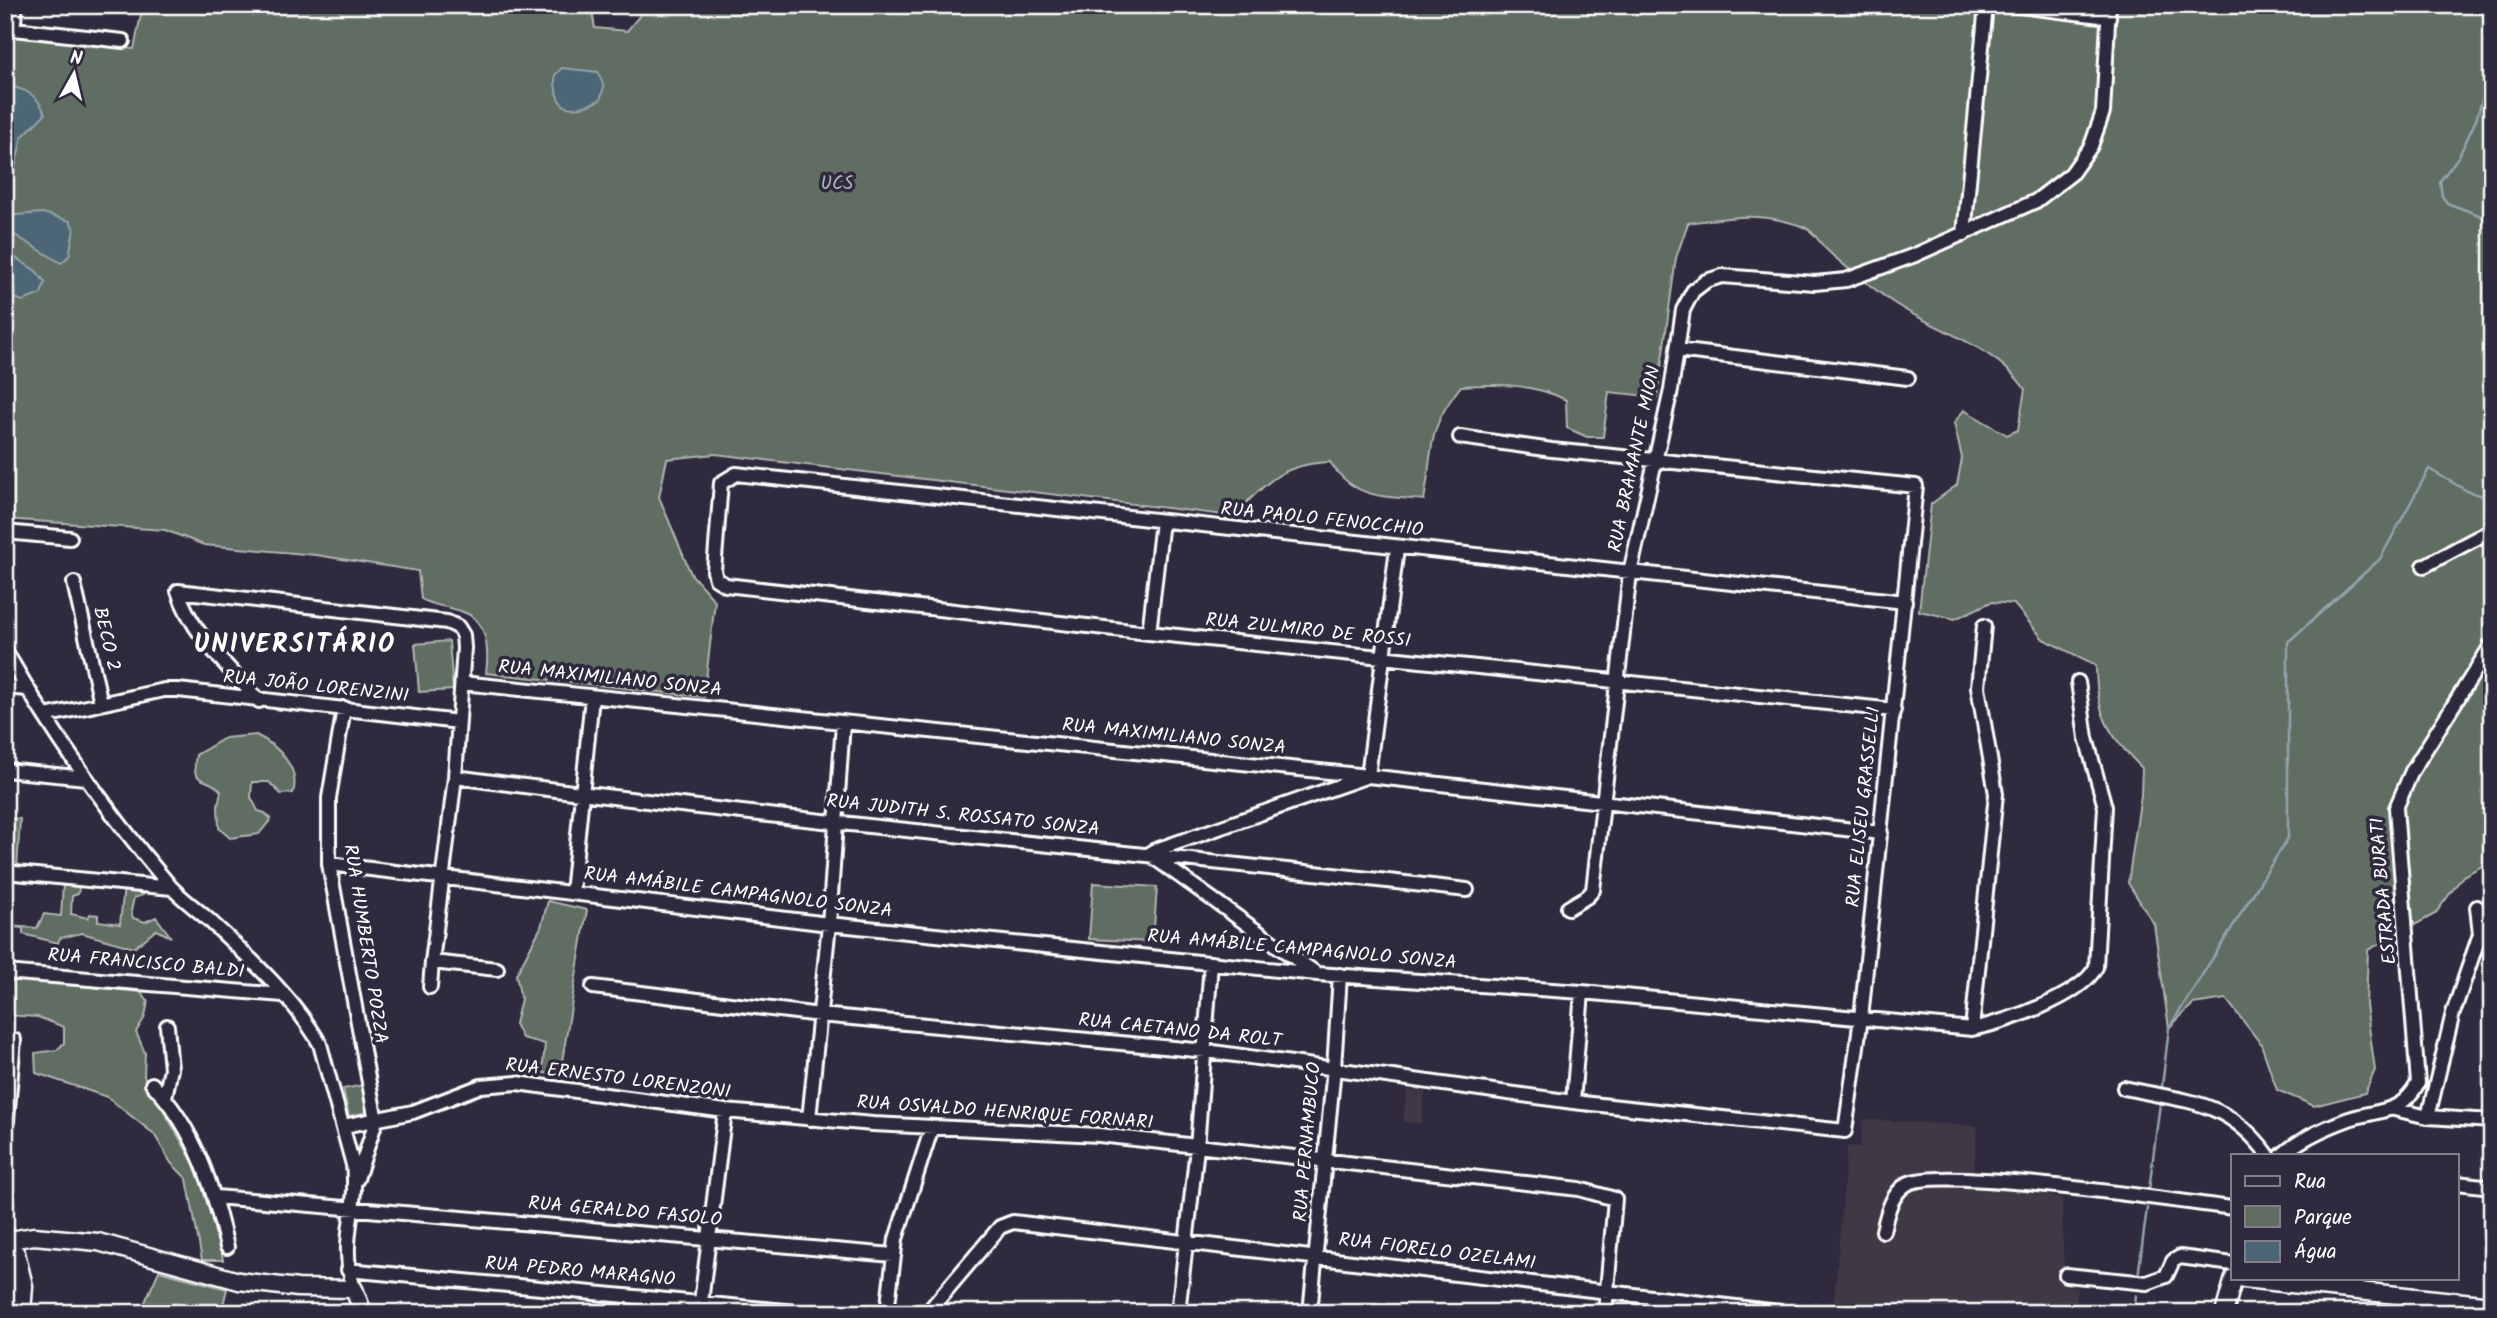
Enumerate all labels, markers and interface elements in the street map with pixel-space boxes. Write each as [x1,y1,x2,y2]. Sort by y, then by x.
north arrow [38,38,108,108]
text: N [68,43,84,75]
park label: UCS [821,169,853,199]
street label: RUA BRAMANTE MION [1601,363,1669,555]
street label: RUA PAOLO FENOCCHIO [1219,494,1425,546]
street label: BECO 2 [84,604,128,674]
street label: RUA ZULMIRO DE ROSSI [1204,605,1412,657]
district label: UNIVERSITÁRIO [194,624,396,666]
street label: RUA MAXIMILIANO SONZA [497,652,723,706]
street label: RUA JOÃO LORENZINI [222,662,410,712]
street label: RUA ELISEU GRASSELLI [1839,705,1889,909]
street label: RUA MAXIMILIANO SONZA [1061,710,1287,764]
street label: RUA JUDITH S. ROSSATO SONZA [825,787,1101,845]
street label: ESTRADA BURATI [2363,816,2405,966]
street label: RUA HUMBERTO POZZA [334,842,396,1046]
street label: RUA AMÁBILE CAMPAGNOLO SONZA [582,859,894,927]
street label: RUA AMÁBILE CAMPAGNOLO SONZA [1146,922,1458,978]
street label: RUA FRANCISCO BALDI [46,940,246,988]
street label: RUA CAETANO DA ROLT [1077,1005,1285,1057]
street label: RUA ERNESTO LORENZONI [504,1050,732,1108]
street label: RUA PERNAMBUCO [1286,1061,1330,1223]
street label: RUA OSVALDO HENRIQUE FORNARI [856,1088,1154,1138]
legend [2231,1154,2458,1280]
text: Rua [2294,1166,2326,1199]
street label: RUA GERALDO FASOLO [527,1189,723,1235]
text: Parque [2294,1202,2352,1235]
street label: RUA FIORELO OZELAMI [1337,1225,1537,1279]
text: Água [2294,1236,2337,1269]
street label: RUA PEDRO MARAGNO [484,1249,677,1295]

